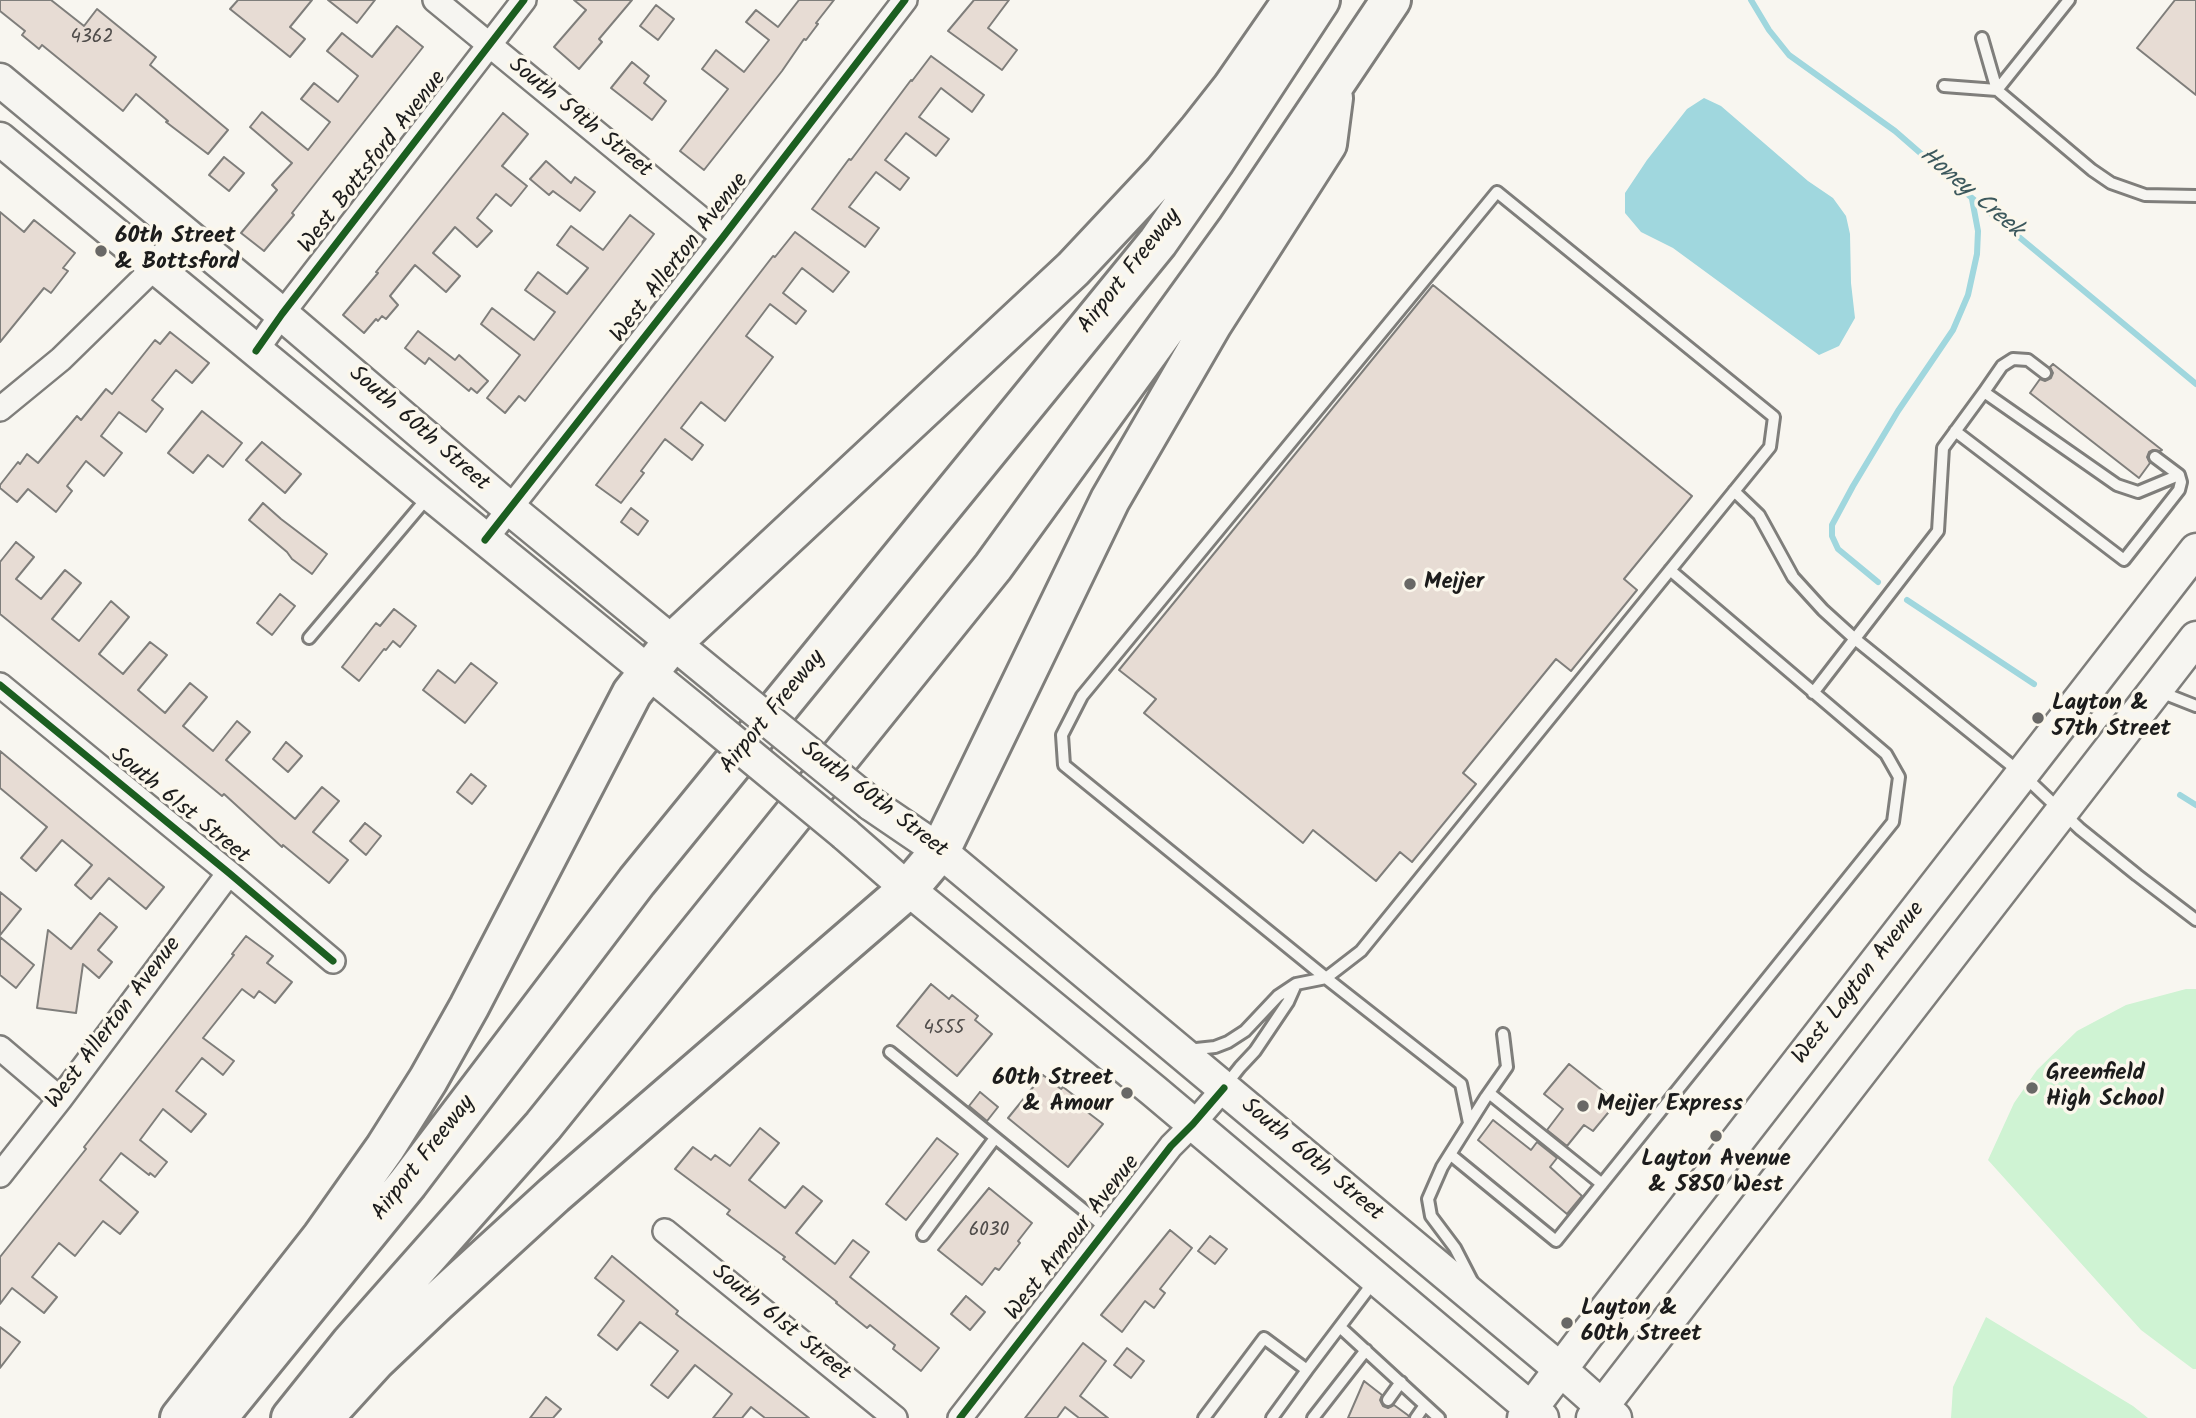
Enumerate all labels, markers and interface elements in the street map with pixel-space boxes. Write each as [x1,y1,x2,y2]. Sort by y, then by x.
house number: 4362 [71,28,113,50]
street label: South 59th Street [502,53,656,185]
street label: West Bottsford Avenue [294,66,454,260]
water label: Honey Creek [1912,142,2028,246]
street label: West Allerton Avenue [606,169,756,349]
street label: Airport Freeway [1073,204,1189,340]
place label: 60th Street & Bottsford [115,224,239,278]
marker: 60th Street & Bottsford [93,243,109,259]
street label: South 60th Street [342,361,494,499]
place label: Meijer [1424,570,1484,598]
marker: Meijer [1402,576,1418,592]
street label: Airport Freeway [716,645,832,781]
place label: Layton & 57th Street [2052,691,2171,745]
marker: Layton & 57th Street [2030,710,2046,726]
street label: South 60th Street [794,737,952,865]
street label: South 61st Street [104,743,254,871]
street label: West Layton Avenue [1788,897,1932,1071]
street label: West Allerton Avenue [41,933,189,1115]
house number: 4555 [923,1019,965,1041]
place label: Greenfield High School [2046,1061,2164,1115]
place label: 60th Street & Amour [992,1066,1113,1120]
marker: Greenfield High School [2024,1080,2040,1096]
marker: 60th Street & Amour [1119,1085,1135,1101]
street label: Airport Freeway [367,1091,483,1227]
place label: Meijer Express [1597,1092,1743,1120]
street label: South 60th Street [1234,1093,1388,1229]
marker: Meijer Express [1575,1098,1591,1114]
marker: Layton Avenue & 5850 West [1708,1128,1724,1144]
place label: Layton Avenue & 5850 West [1641,1147,1791,1201]
street label: West Armour Avenue [1001,1151,1147,1327]
house number: 6030 [969,1221,1009,1243]
street label: South 61st Street [705,1260,855,1388]
place label: Layton & 60th Street [1581,1296,1702,1350]
marker: Layton & 60th Street [1559,1315,1575,1331]

